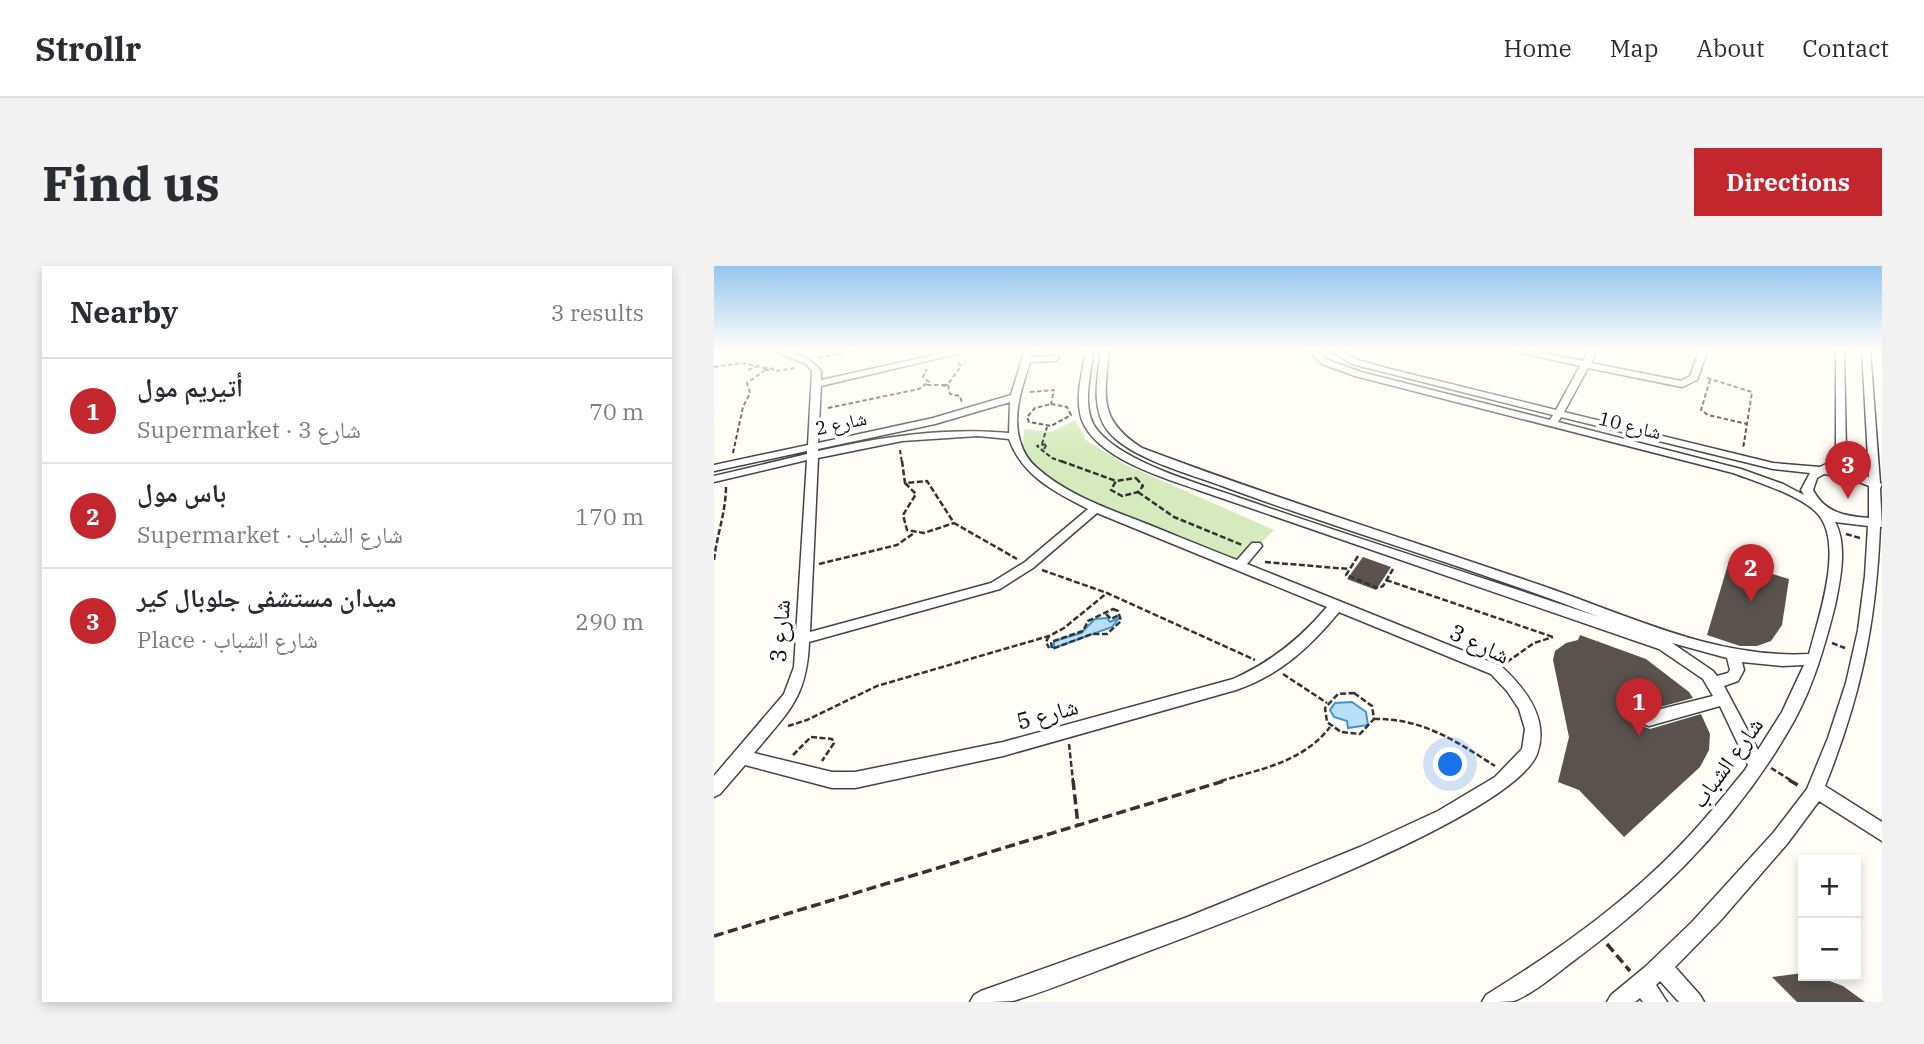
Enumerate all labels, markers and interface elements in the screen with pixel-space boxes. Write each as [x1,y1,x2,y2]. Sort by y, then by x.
text: Strollr [35,27,141,70]
text: Home [1504,32,1572,64]
text: Map [1610,32,1658,64]
text: About [1696,32,1764,64]
text: Contact [1802,32,1889,64]
button: Directions [1694,148,1882,216]
text: Find us [42,151,220,214]
text: Nearby [70,292,178,331]
text: 3 results [551,297,644,327]
text: أتيريم مول [137,370,243,404]
text: 1 [86,396,100,426]
text: 70 m [589,396,644,426]
street label: شارع 2 [813,406,869,440]
street label: شارع 10 [1596,406,1664,444]
text: Supermarket · شارع 3 [137,414,361,444]
pin: 3 [1825,441,1871,499]
text: باس مول [137,475,226,509]
text: 2 [86,501,100,531]
text: 170 m [575,501,644,531]
text: Supermarket · شارع الشباب [137,519,403,549]
pin: 2 [1728,544,1774,602]
text: ميدان مستشفى جلوبال كير [137,580,397,614]
street label: شارع 3 [762,599,797,663]
text: 3 [86,606,100,636]
text: 290 m [575,606,644,636]
street label: شارع 3 [1445,616,1515,671]
text: Place · شارع الشباب [137,624,318,654]
pin: 1 [1616,678,1662,736]
street label: شارع 5 [1013,690,1082,737]
street label: شارع الشباب [1683,711,1770,814]
your location [1433,747,1467,781]
map controls [1798,855,1861,981]
button: + [1798,855,1861,918]
button: − [1798,918,1861,981]

